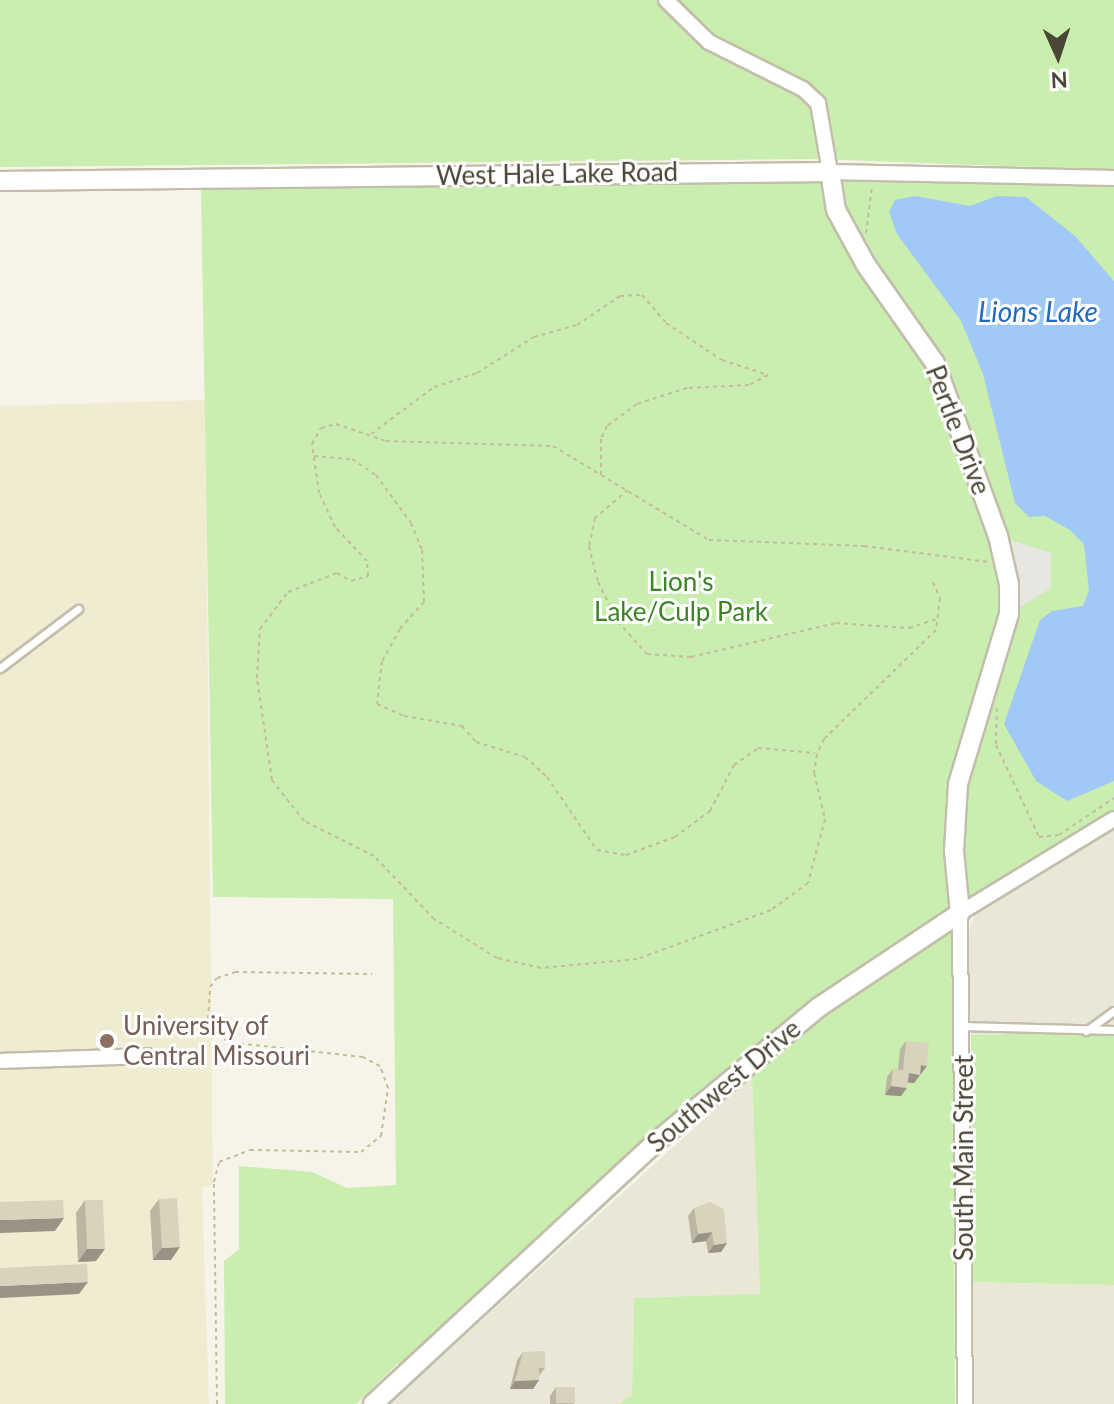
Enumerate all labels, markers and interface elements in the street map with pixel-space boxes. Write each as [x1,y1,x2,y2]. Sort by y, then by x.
north arrow [1018,16,1098,96]
text: N [1050,67,1068,94]
street label: West Hale Lake Road [436,156,678,192]
water label: Lions Lake [978,294,1098,328]
street label: Pertle Drive [919,361,997,499]
park label: Lion's Lake/Culp Park [594,566,768,628]
place label: University of Central Missouri [123,1010,310,1072]
street label: Southwest Drive [641,1013,807,1159]
marker: University of Central Missouri [98,1032,116,1050]
street label: South Main Street [948,1055,980,1261]

